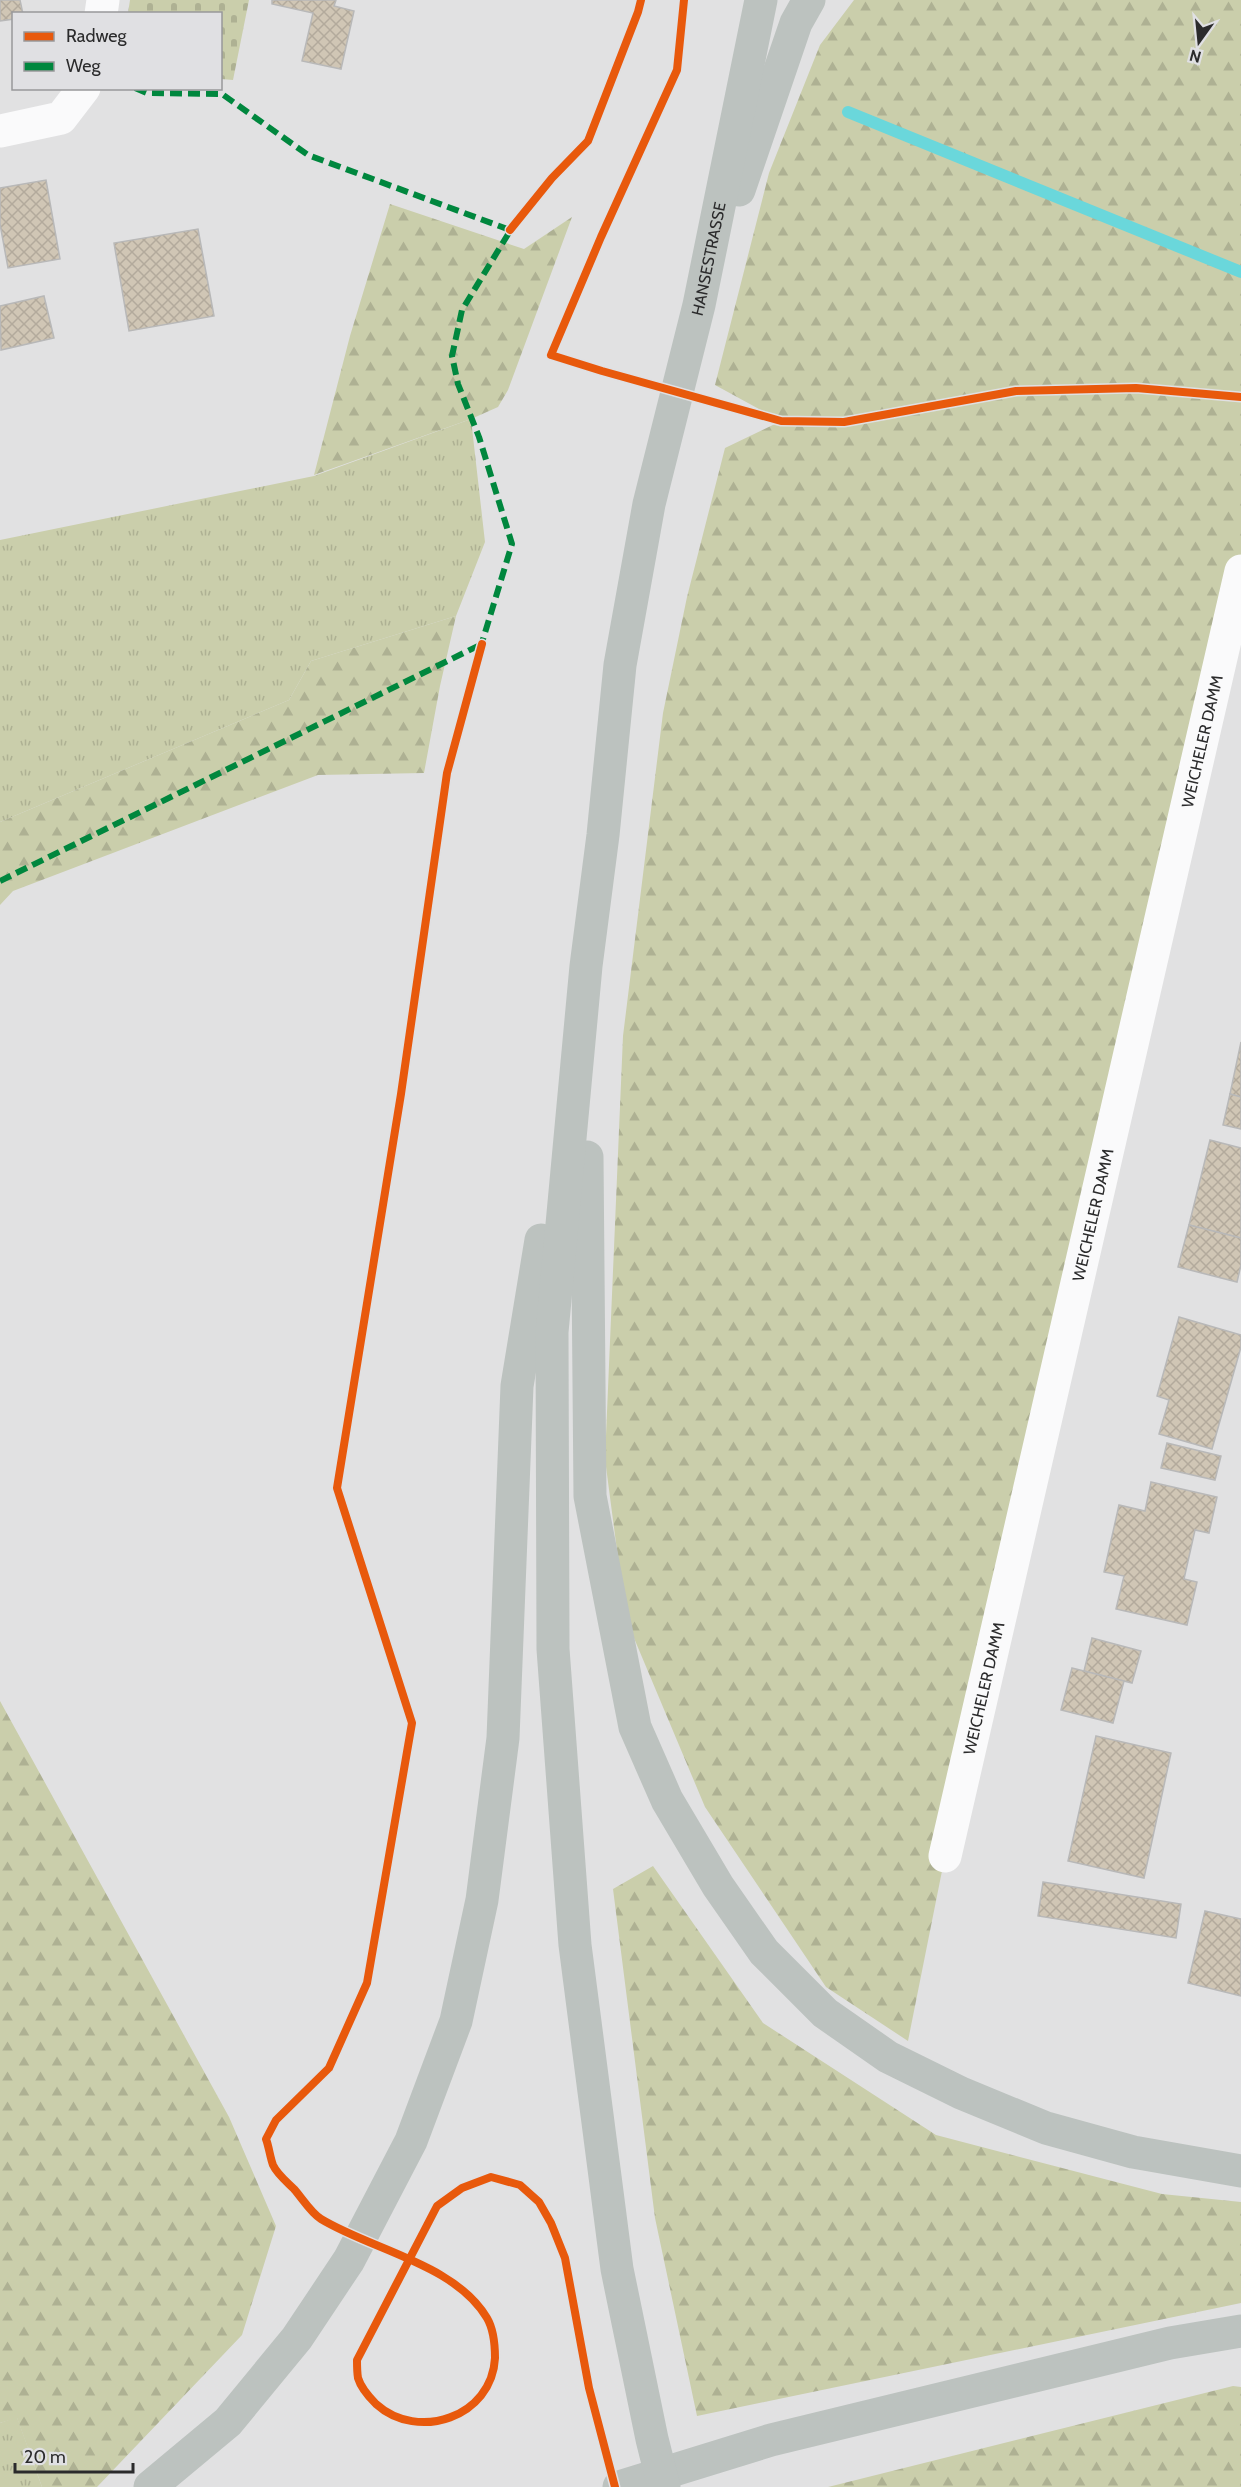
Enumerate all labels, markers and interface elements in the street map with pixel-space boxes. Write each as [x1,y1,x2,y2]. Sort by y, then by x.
legend [12,12,222,90]
north arrow [1169,12,1229,72]
text: Radweg [66,25,128,47]
text: N [1187,45,1203,67]
text: Weg [66,55,102,77]
street label: HANSESTRASSE [687,200,729,318]
street label: WEICHELER DAMM [1177,673,1226,809]
street label: WEICHELER DAMM [1068,1147,1117,1283]
street label: WEICHELER DAMM [959,1620,1008,1757]
scale bar [15,2436,134,2474]
text: 20 m [24,2446,66,2468]

